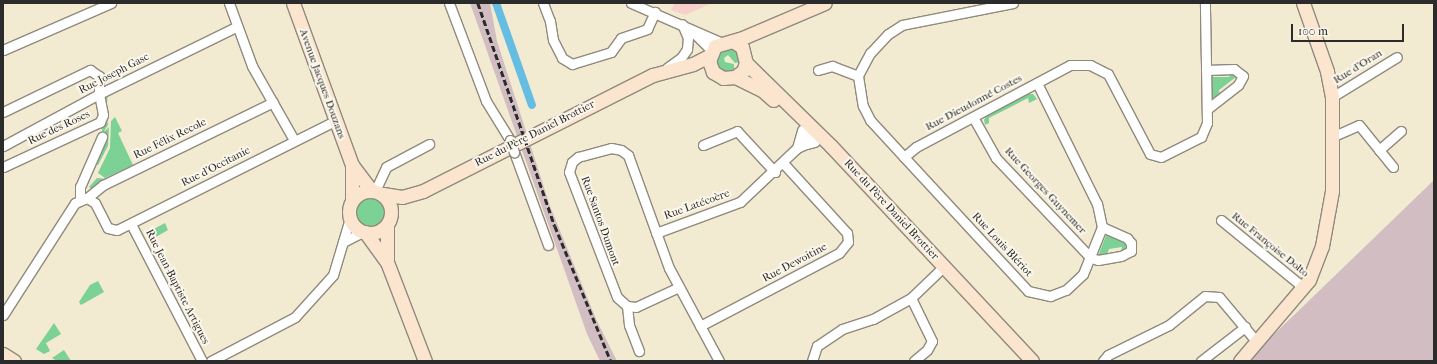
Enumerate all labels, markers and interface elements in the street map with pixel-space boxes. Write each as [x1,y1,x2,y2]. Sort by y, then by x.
scale bar [1293,16,1406,42]
text: 100 m [1298,24,1328,38]
street label: Avenue Jacques Douzans [296,27,348,141]
street label: Rue d'Oran [1331,47,1385,87]
street label: Rue Joseph Gasc [77,51,151,97]
street label: Rue Dieudonné Costes [923,72,1025,134]
street label: Rue du Père Daniel Brottier [473,98,597,170]
street label: Rue des Roses [26,108,92,148]
street label: Rue Félix Recole [131,116,209,162]
street label: Rue d'Occitanie [179,144,253,190]
street label: Rue Georges Guynemer [1001,145,1089,237]
street label: Rue du Père Daniel Brottier [841,157,941,263]
street label: Rue Santos Dumont [578,174,622,268]
street label: Rue Latécoère [662,187,732,223]
street label: Rue Louis Blériot [969,210,1035,280]
street label: Rue Françoise Dolto [1229,210,1311,280]
street label: Rue Jean-Baptiste Artigues [142,227,212,347]
street label: Rue Dewoitine [761,240,829,286]

